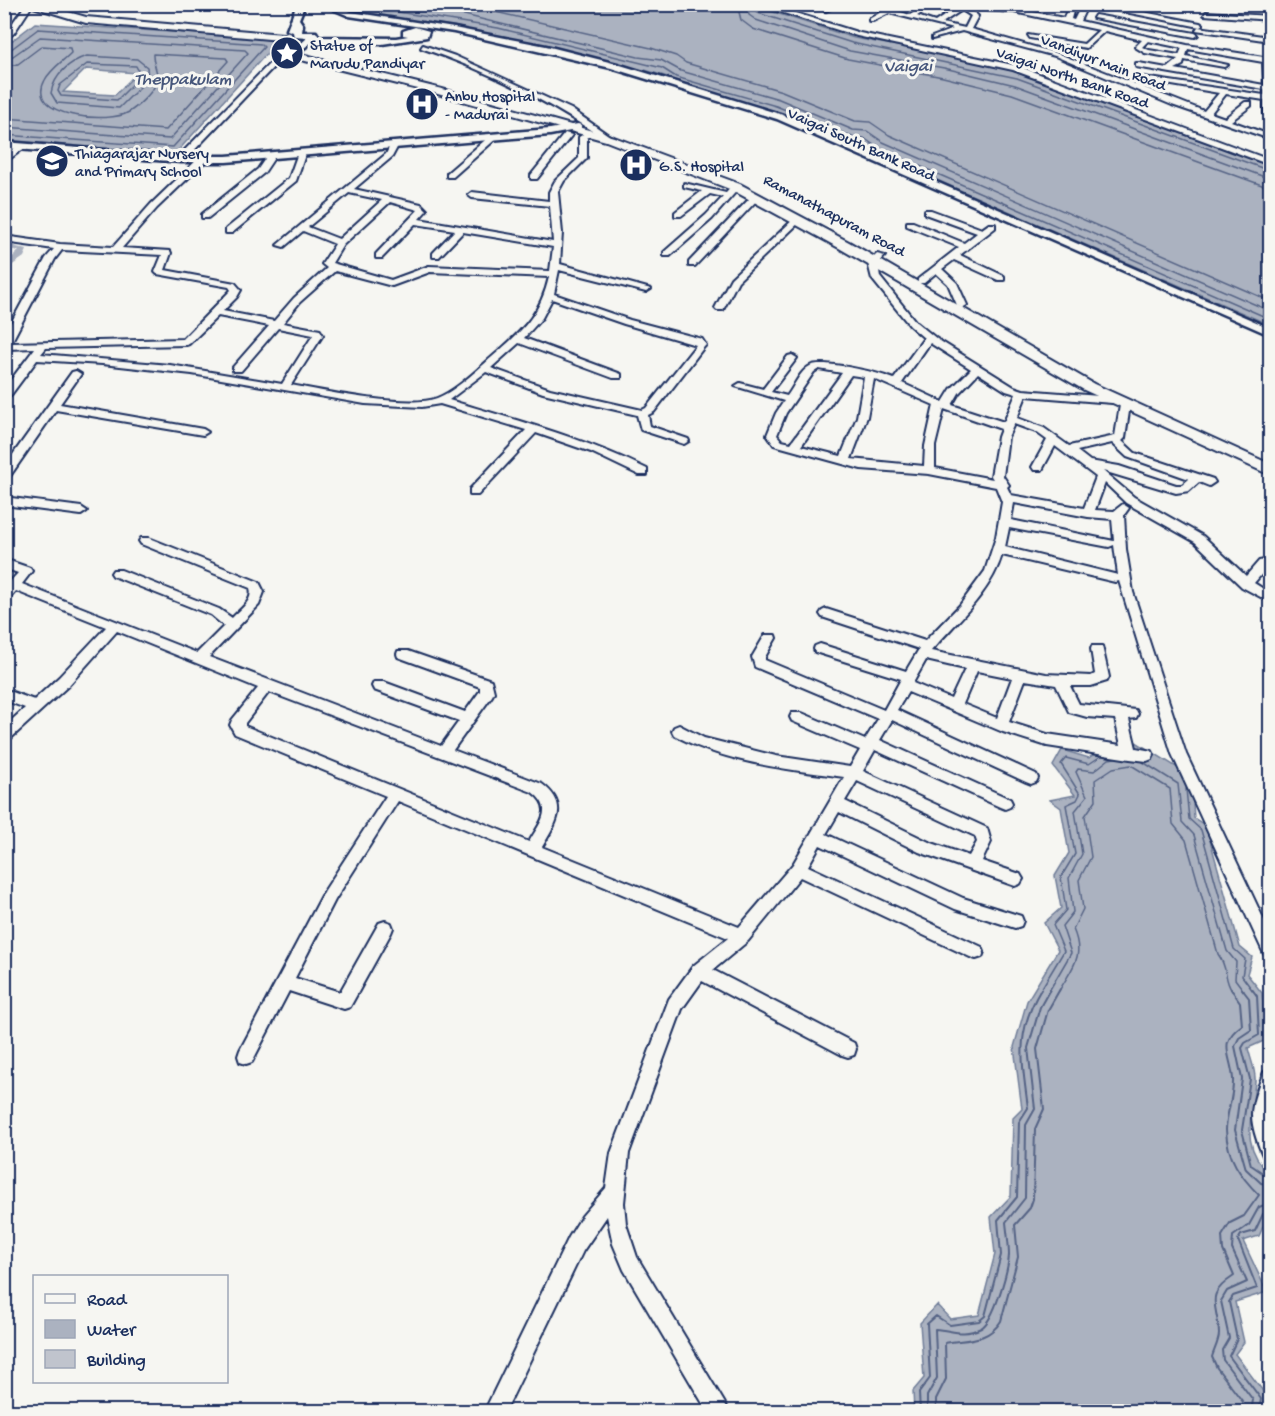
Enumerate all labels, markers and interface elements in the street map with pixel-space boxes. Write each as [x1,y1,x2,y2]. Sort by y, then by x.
street label: Vandiyur Main Road [1036,31,1170,98]
place icon: Statue of Marudu Pandiyar [269,35,305,71]
place label: Statue of Marudu Pandiyar [310,38,426,75]
street label: Vaigai North Bank Road [992,44,1152,115]
water label: Vaigai [884,57,934,78]
water label: Theppakulam [135,70,232,91]
hospital icon: Anbu Hospital - Madurai [404,86,440,122]
place label: Anbu Hospital - Madurai [445,89,535,126]
street label: Vaigai South Bank Road [783,105,939,188]
school or university icon: Thiagarajar Nursery and Primary School [34,143,70,179]
place label: Thiagarajar Nursery and Primary School [74,146,209,183]
hospital icon: G.S. Hospital [618,147,654,183]
place label: G.S. Hospital [659,159,744,178]
street label: Ramanathapuram Road [759,172,909,263]
legend [33,1275,228,1383]
text: Road [87,1291,128,1312]
text: Water [87,1321,137,1342]
text: Building [86,1351,146,1372]

